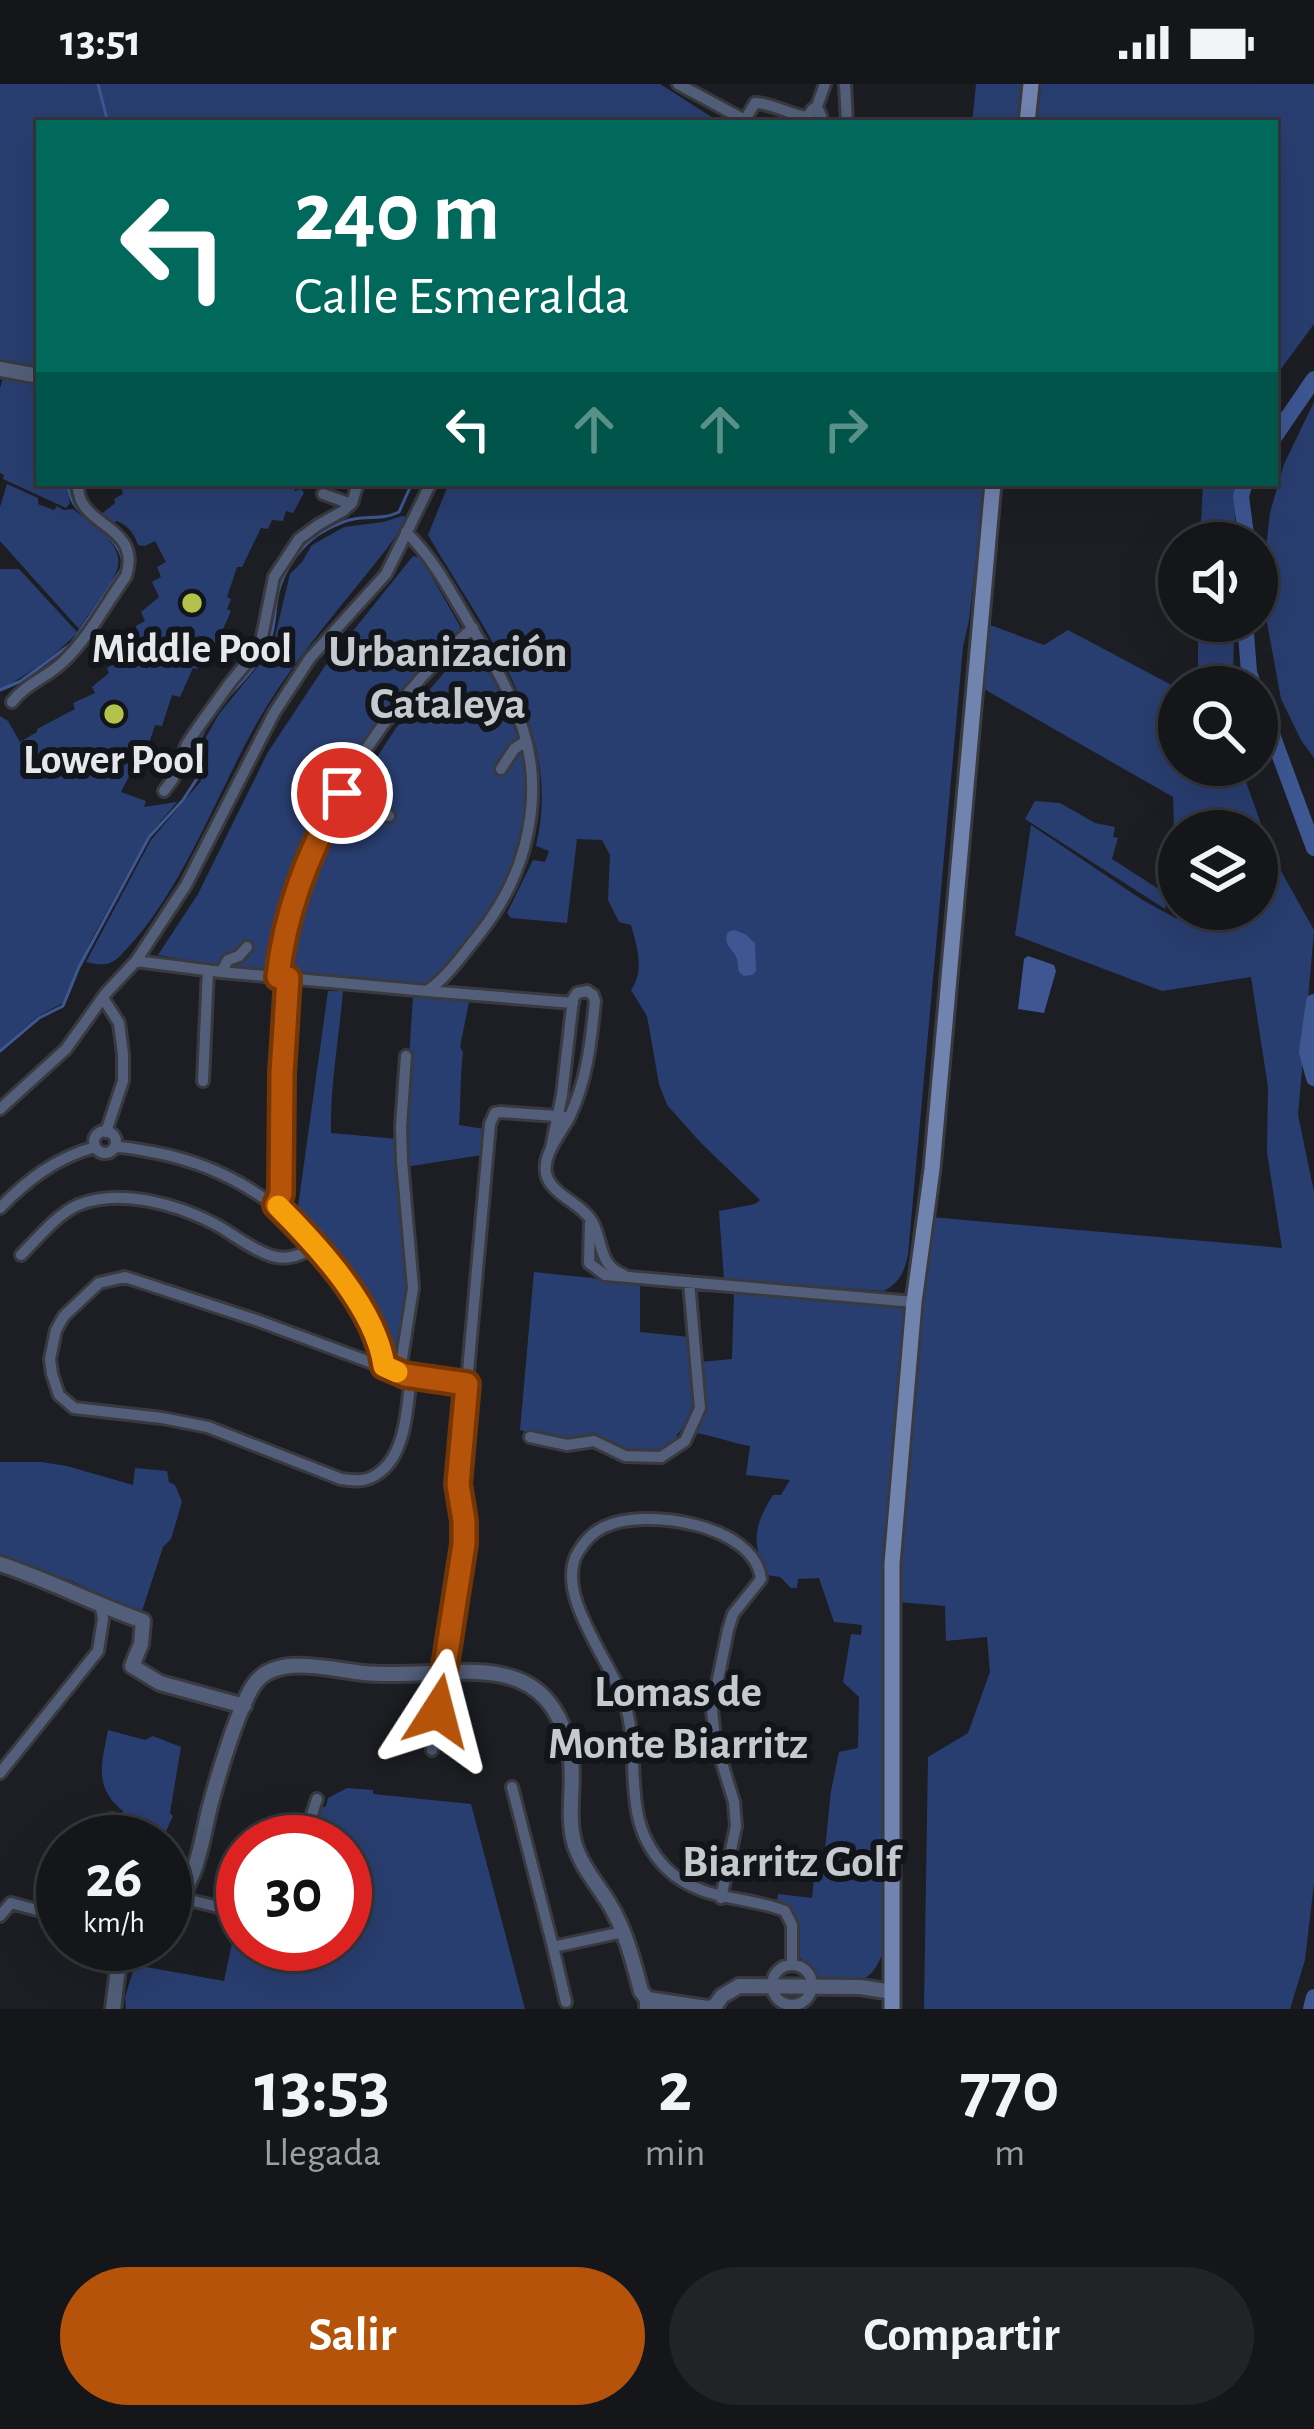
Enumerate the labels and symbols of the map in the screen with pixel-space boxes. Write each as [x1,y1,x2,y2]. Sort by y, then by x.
marker: Middle Pool [179,590,205,616]
place label: Middle Pool [92,628,292,670]
district label: Urbanización Cataleya [328,630,568,727]
marker: Lower Pool [101,701,127,727]
place label: Lower Pool [23,739,205,781]
pin [291,742,393,844]
position arrow [375,1648,501,1774]
district label: Lomas de Monte Biarritz [548,1670,808,1767]
speed limit sign: 30 [216,1815,372,1971]
district label: Biarritz Golf [682,1840,903,1885]

